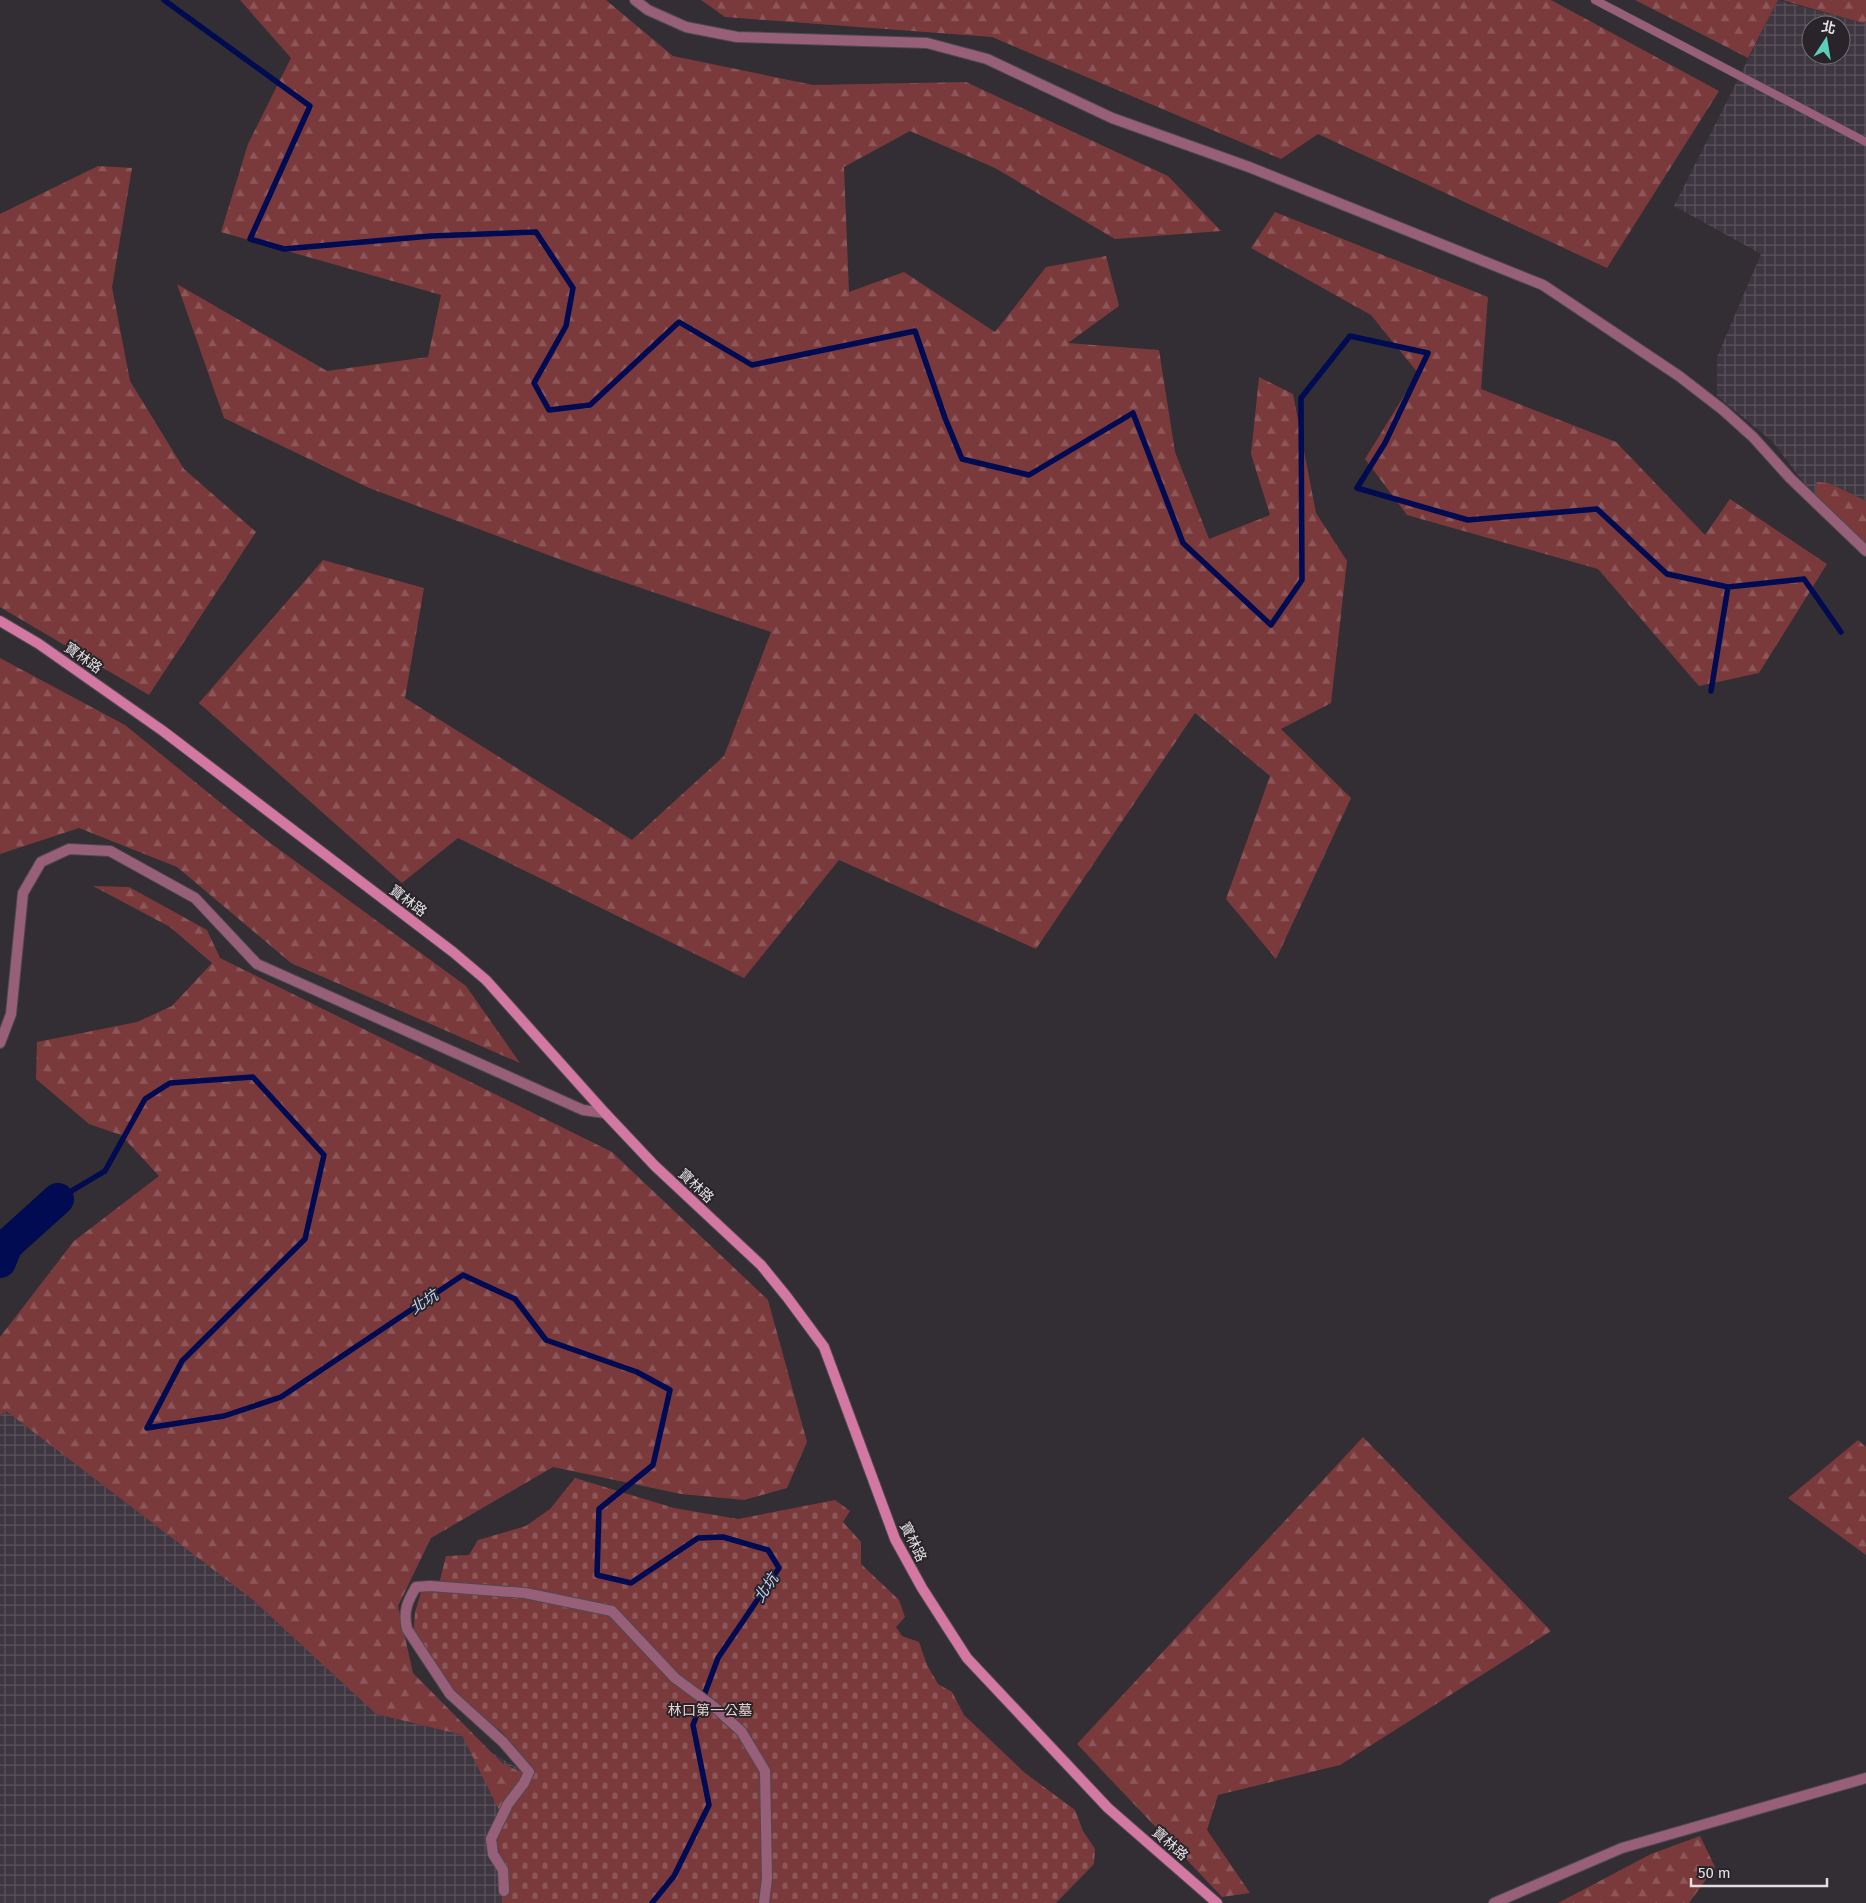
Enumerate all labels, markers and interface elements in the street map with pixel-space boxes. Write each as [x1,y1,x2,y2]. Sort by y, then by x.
north arrow [1801,15,1851,65]
text: 北 [1820,18,1837,38]
street label: 寶林路 [61,639,105,677]
street label: 寶林路 [386,882,430,920]
street label: 寶林路 [675,1165,717,1207]
water label: 北坑 [407,1285,443,1318]
street label: 寶林路 [896,1519,930,1565]
water label: 北坑 [750,1569,783,1605]
park label: 林口第一公墓 [668,1702,752,1719]
street label: 寶林路 [1149,1824,1191,1864]
scale bar [1691,1856,1827,1888]
text: 50 m [1698,1864,1731,1882]

